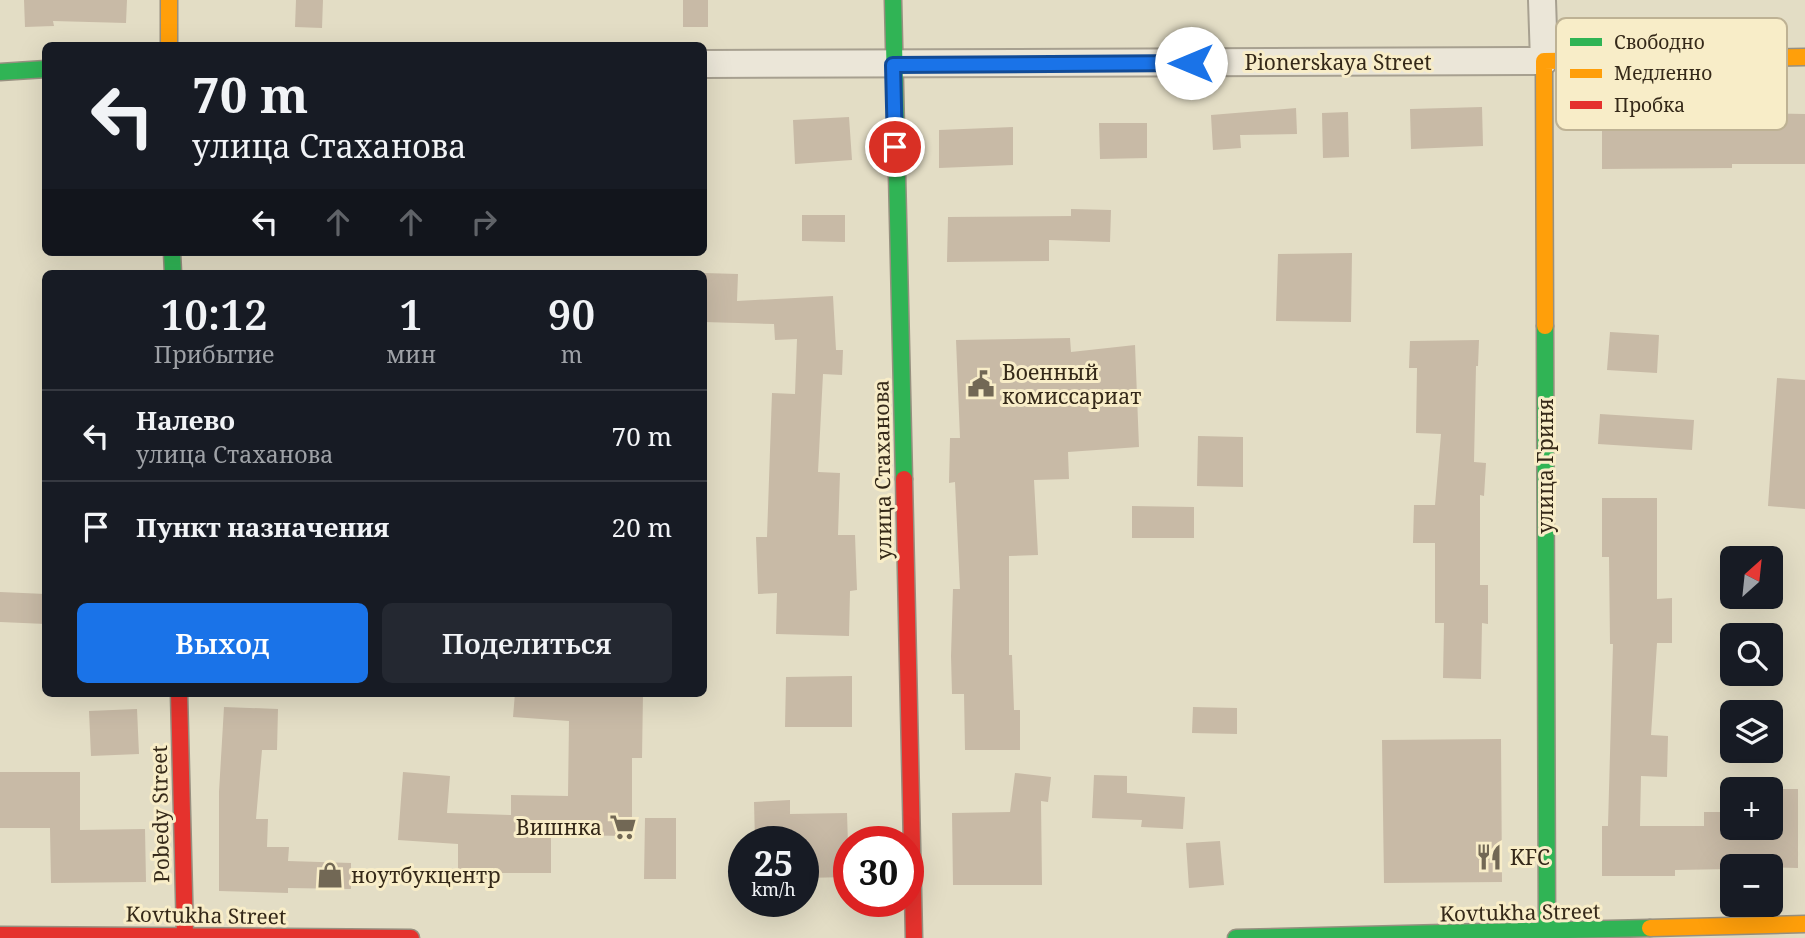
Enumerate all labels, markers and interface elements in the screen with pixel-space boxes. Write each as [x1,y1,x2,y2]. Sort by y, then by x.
legend [1556,18,1787,130]
position arrow [1154,26,1228,100]
text: Свободно [1614,29,1705,55]
street label: Pionerskaya Street [1244,48,1432,76]
text: Медленно [1614,60,1712,86]
text: 70 m [192,61,308,127]
icon: left [77,70,168,161]
text: Пробка [1614,92,1685,118]
pin [865,117,925,177]
text: улица Стаханова [192,124,467,167]
icon: arrive [876,128,914,166]
icon: left [246,203,284,241]
icon: ahead [319,203,357,241]
icon: ahead [392,203,430,241]
icon: right [465,203,503,241]
text: 10:12 [161,285,268,342]
text: 1 [399,285,423,342]
text: 90 [548,285,595,342]
text: Прибытие [154,338,274,370]
text: мин [386,338,436,370]
text: m [561,338,582,370]
place label: Военный комиссариат [1002,358,1141,410]
public building icon: Военный комиссариат [966,369,996,399]
street label: улица Стаханова [866,380,898,560]
street label: улица Гриня [1531,398,1559,534]
text: Налево [136,402,235,438]
icon: left [77,417,115,455]
text: 70 m [612,418,672,454]
text: улица Стаханова [136,438,333,470]
icon: arrive [77,508,115,546]
text: Пункт назначения [136,509,389,545]
text: 20 m [612,509,672,545]
north arrow [1720,546,1783,609]
map controls [1720,546,1783,917]
button: Выход [77,603,368,683]
button: Поделиться [382,603,672,683]
button: search [1720,623,1783,686]
button: layers [1720,700,1783,763]
street label: Pobedy Street [145,745,175,883]
button: + [1720,777,1783,840]
supermarket icon: Вишнка [608,812,638,842]
place label: Вишнка [516,813,602,841]
speed limit sign: 30 [833,826,924,917]
text: 25 [754,839,793,886]
restaurant icon: KFC [1474,842,1504,872]
place label: KFC [1510,843,1550,871]
button: − [1720,854,1783,917]
shop icon: ноутбукцентр [315,860,345,890]
place label: ноутбукцентр [351,861,501,889]
text: km/h [751,877,796,901]
street label: Kovtukha Street [1439,897,1601,927]
street label: Kovtukha Street [125,900,287,930]

